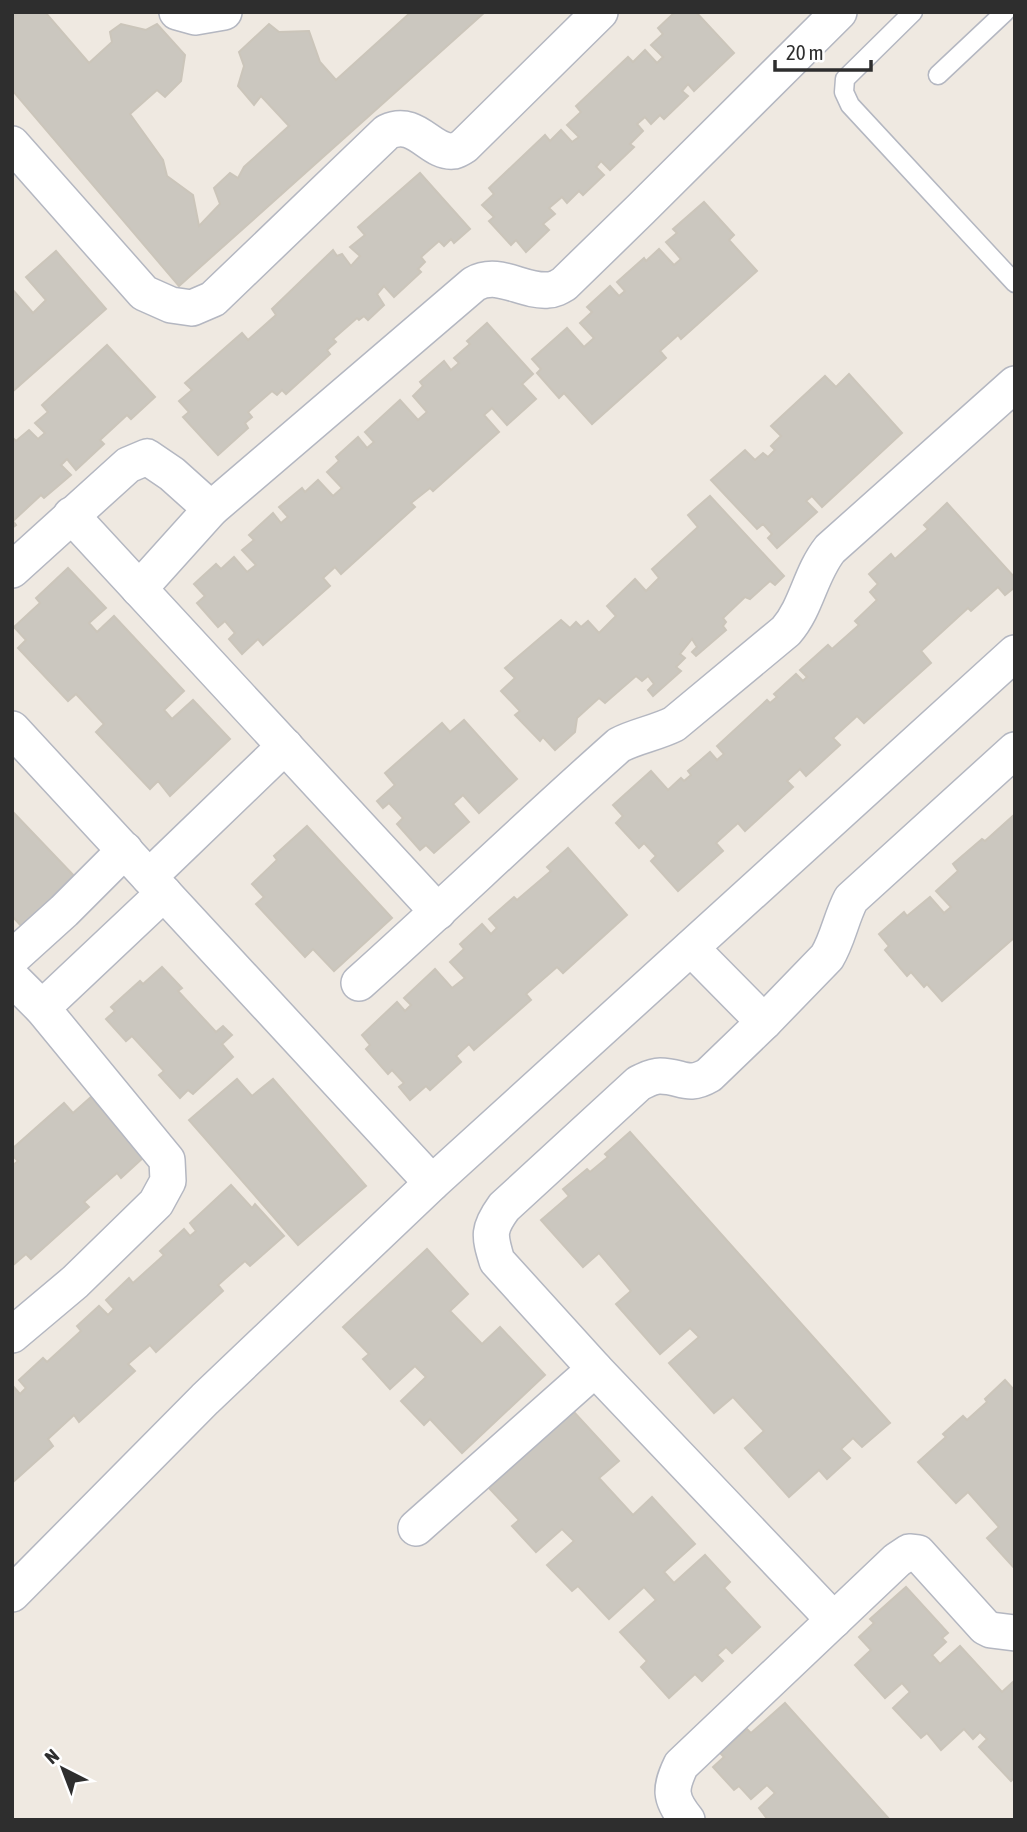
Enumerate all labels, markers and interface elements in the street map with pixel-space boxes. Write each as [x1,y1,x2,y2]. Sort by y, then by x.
scale bar [775,28,871,72]
text: 20 m [786,40,824,64]
north arrow [28,1734,98,1804]
text: N [40,1744,63,1768]

